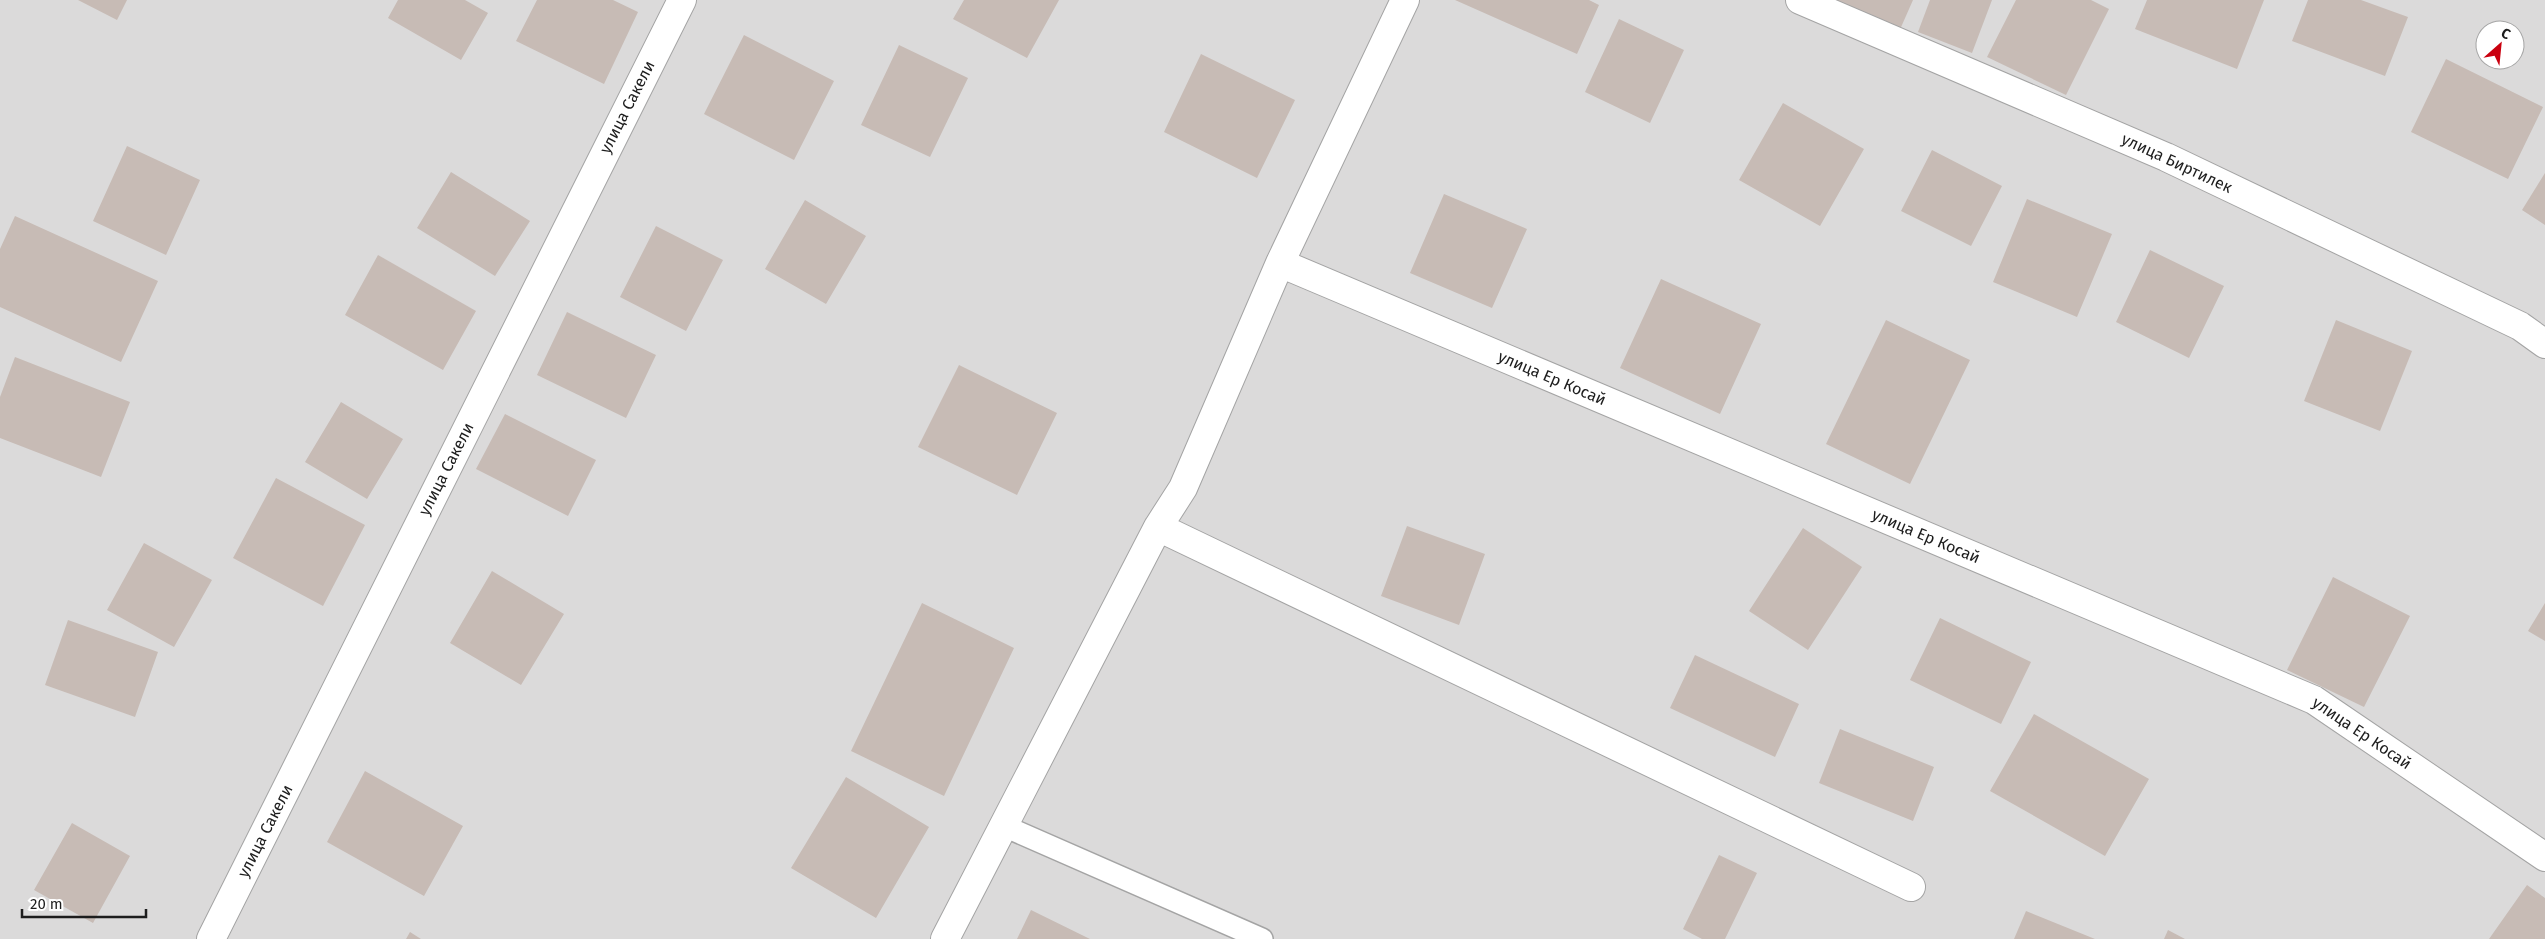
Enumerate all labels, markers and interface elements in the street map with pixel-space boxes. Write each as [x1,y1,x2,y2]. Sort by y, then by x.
north arrow [2475,20,2525,70]
text: С [2498,24,2513,43]
street label: улица Сакели [595,57,659,157]
street label: улица Биртилек [2119,129,2236,197]
street label: улица Ер Косай [1495,347,1609,409]
street label: улица Сакели [414,419,478,519]
street label: улица Ер Косай [1869,505,1983,567]
street label: улица Ер Косай [2309,693,2415,773]
street label: улица Сакели [233,781,297,881]
scale bar [22,886,146,918]
text: 20 m [30,895,63,913]

